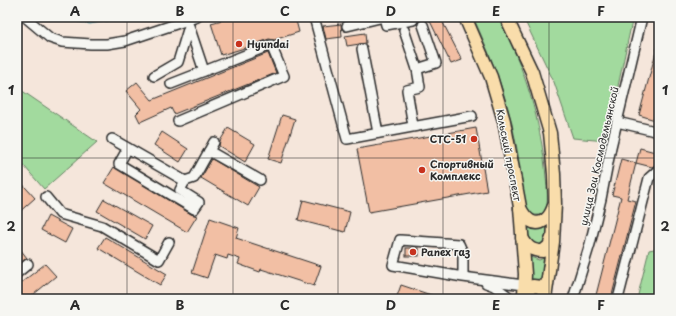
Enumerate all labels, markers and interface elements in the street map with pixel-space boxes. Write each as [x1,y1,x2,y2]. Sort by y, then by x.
text: A [70,1,80,20]
text: B [176,1,185,20]
text: C [280,1,290,20]
text: D [386,1,396,20]
text: E [492,1,500,20]
text: F [597,1,605,20]
place label: Hyundai [247,36,289,51]
marker: Hyundai [234,39,244,49]
text: 1 [8,80,14,99]
text: 1 [662,80,668,99]
street label: улица Зои Космодемьянской [575,85,622,227]
street label: Кольский проспект [493,107,526,202]
place label: СТС-51 [430,131,466,146]
marker: СТС-51 [469,134,479,144]
place label: Спортивный Комплекс [430,156,494,183]
marker: Спортивный Комплекс [417,165,427,175]
text: 2 [6,216,16,235]
text: 2 [660,216,670,235]
place label: Panex газ [421,244,470,259]
marker: Panex газ [408,247,418,257]
text: A [70,295,80,314]
text: B [176,295,185,314]
text: C [280,295,290,314]
text: D [386,295,396,314]
text: E [492,295,500,314]
text: F [597,295,605,314]

